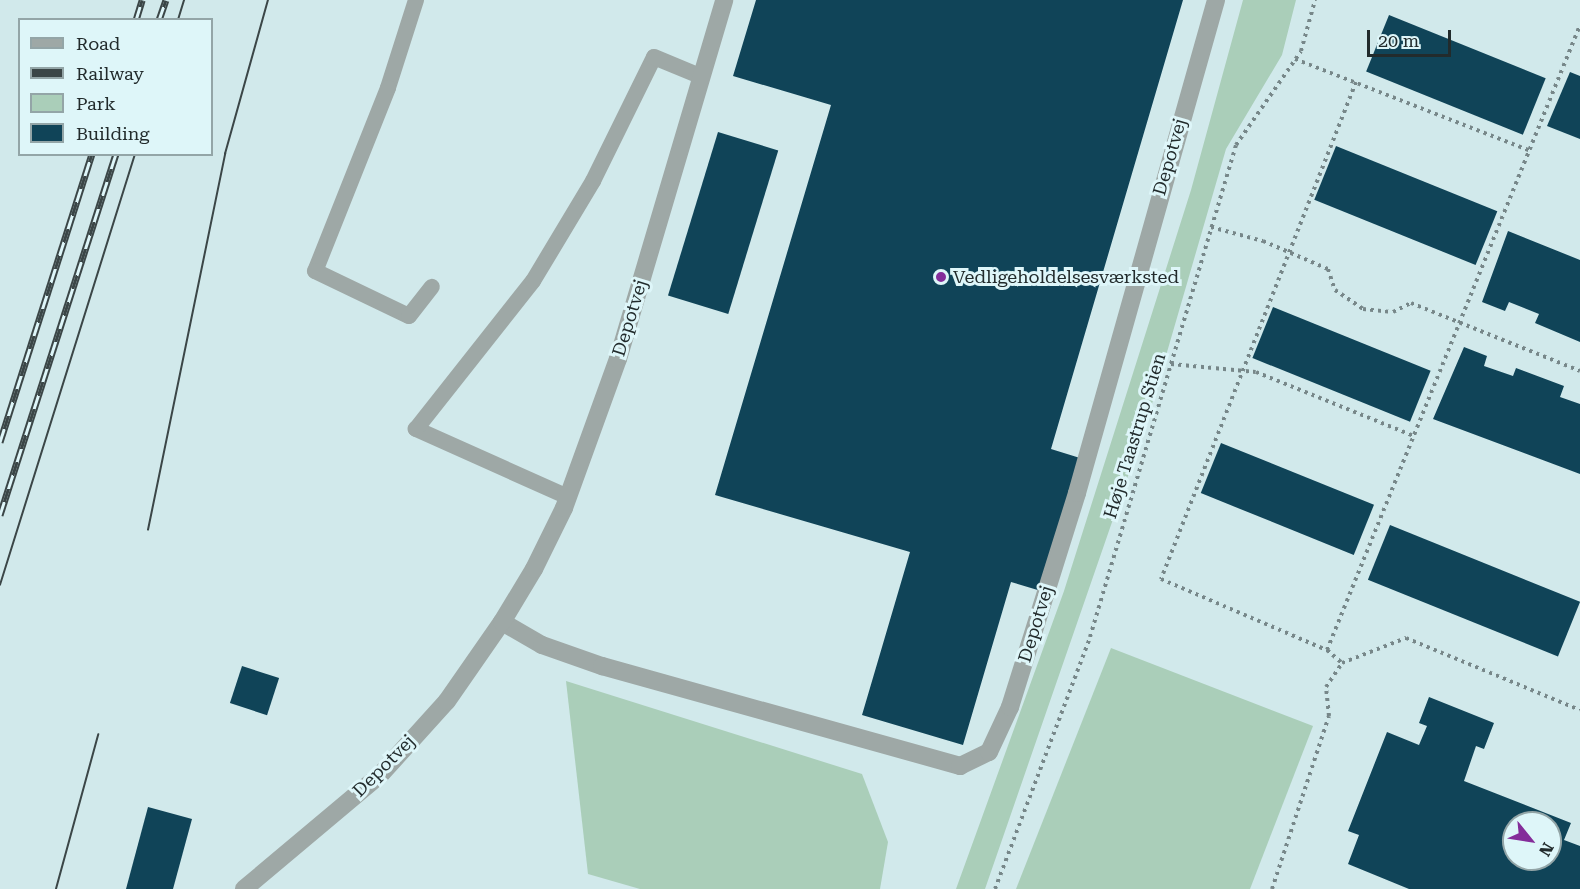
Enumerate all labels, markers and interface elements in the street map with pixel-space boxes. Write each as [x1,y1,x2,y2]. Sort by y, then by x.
legend [18,18,213,156]
scale bar [1370,18,1454,56]
text: 20 m [1378,30,1419,51]
text: Road [76,33,120,54]
text: Railway [76,63,144,84]
text: Park [76,93,116,114]
street label: Depotvej [1149,116,1191,198]
text: Building [76,123,150,144]
place label: Vedligeholdelsesværksted [953,266,1179,288]
marker: Vedligeholdelsesværksted [934,270,948,284]
street label: Depotvej [608,277,652,359]
street label: Høje Taastrup Stien [1100,351,1170,521]
street label: Depotvej [1014,583,1058,665]
street label: Depotvej [348,730,420,802]
north arrow [1502,811,1562,871]
text: N [1535,839,1558,859]

